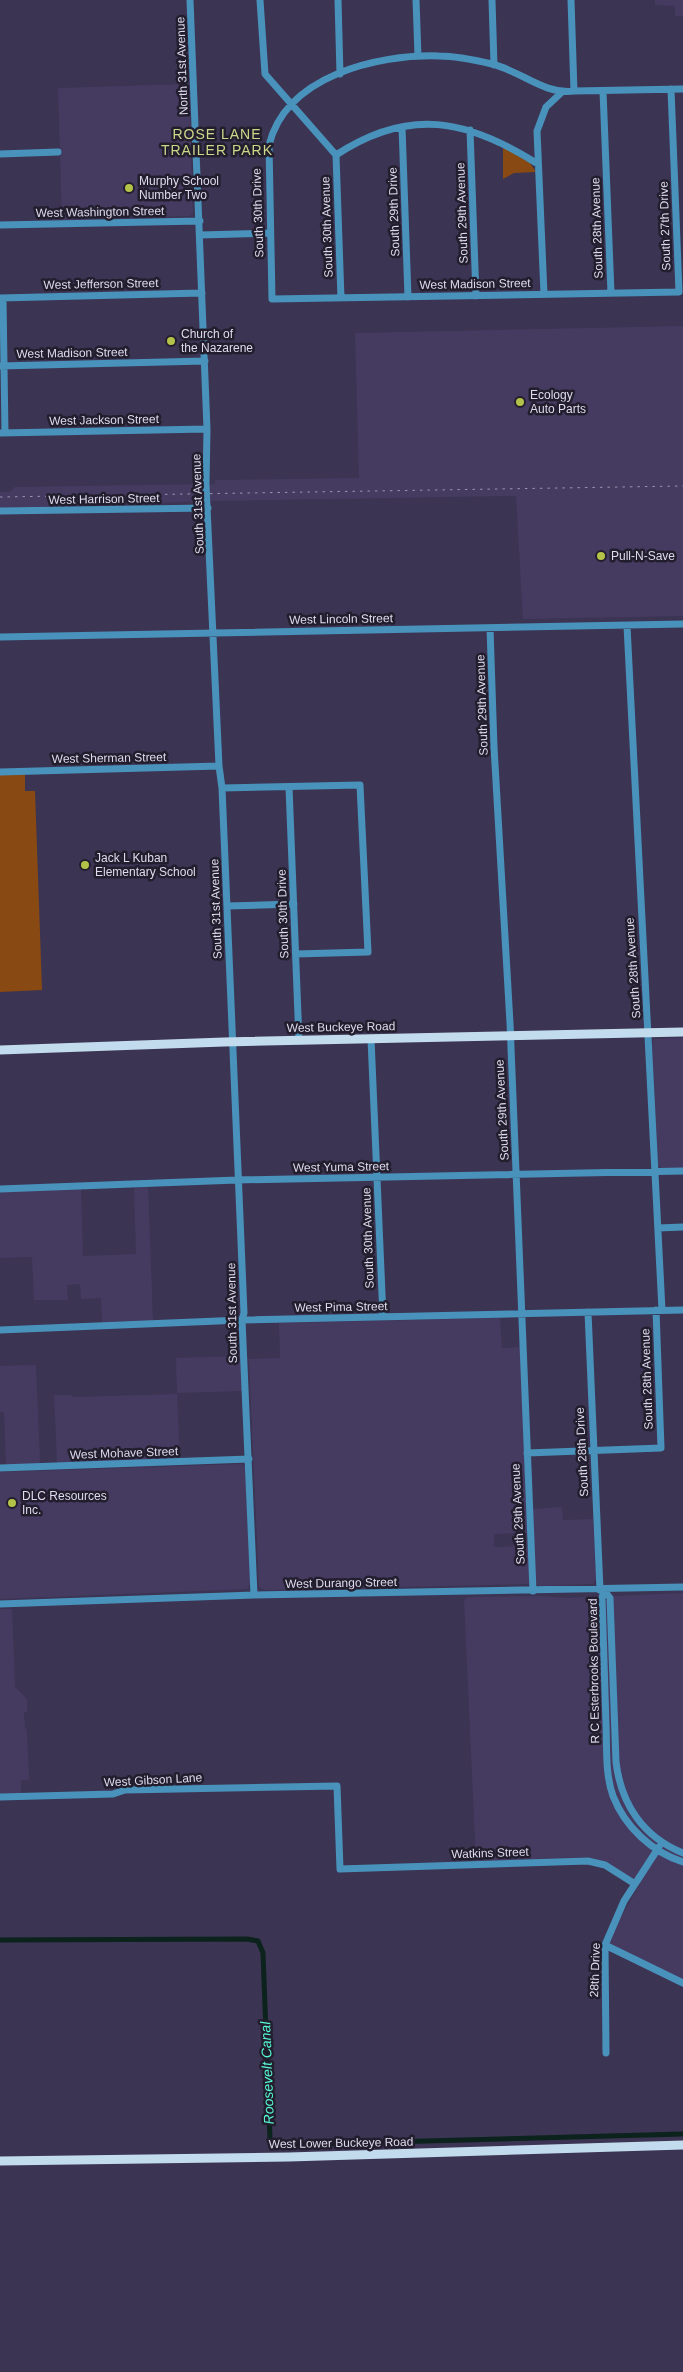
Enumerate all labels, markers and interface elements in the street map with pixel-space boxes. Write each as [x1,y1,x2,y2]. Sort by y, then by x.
street label: North 31st Avenue [173,16,191,115]
district label: ROSE LANE TRAILER PARK [161,126,273,158]
street label: South 29th Avenue [453,162,471,264]
street label: South 29th Drive [385,167,403,257]
street label: South 30th Drive [249,168,267,258]
place label: Murphy School Number Two [139,174,219,202]
street label: South 30th Avenue [318,176,336,278]
street label: South 28th Avenue [588,177,606,279]
street label: South 27th Drive [656,181,674,271]
marker: Murphy School Number Two [123,182,135,194]
street label: West Washington Street [36,204,165,220]
street label: West Jefferson Street [43,276,159,292]
street label: West Madison Street [419,276,531,292]
place label: Church of the Nazarene [181,327,253,355]
marker: Church of the Nazarene [165,335,177,347]
street label: West Madison Street [16,345,128,361]
place label: Ecology Auto Parts [530,388,586,416]
marker: Ecology Auto Parts [514,396,526,408]
street label: West Jackson Street [49,412,160,428]
street label: South 31st Avenue [189,453,207,554]
street label: West Harrison Street [48,491,160,507]
place label: Pull-N-Save [611,549,675,563]
marker: Pull-N-Save [595,550,607,562]
street label: West Lincoln Street [289,611,394,627]
street label: South 29th Avenue [473,654,491,756]
street label: West Sherman Street [52,750,167,766]
place label: Jack L Kuban Elementary School [95,851,196,879]
street label: South 31st Avenue [207,858,225,959]
marker: Jack L Kuban Elementary School [79,859,91,871]
street label: South 30th Drive [274,869,292,959]
street label: South 28th Avenue [622,917,644,1019]
street label: West Buckeye Road [287,1019,395,1035]
street label: South 29th Avenue [492,1059,512,1161]
street label: West Yuma Street [293,1159,390,1175]
street label: South 30th Avenue [359,1187,377,1289]
street label: South 31st Avenue [224,1262,240,1363]
street label: West Pima Street [294,1299,388,1315]
street label: South 28th Avenue [638,1328,656,1430]
street label: South 28th Drive [573,1407,591,1497]
street label: West Mohave Street [70,1444,179,1462]
street label: South 29th Avenue [508,1463,528,1565]
place label: DLC Resources Inc. [22,1489,107,1517]
marker: DLC Resources Inc. [6,1497,18,1509]
street label: West Durango Street [285,1575,398,1591]
street label: R C Esterbrooks Boulevard [586,1598,602,1744]
street label: West Gibson Lane [103,1770,203,1790]
street label: Watkins Street [451,1845,530,1861]
street label: 28th Drive [587,1942,603,1998]
water label: Roosevelt Canal [257,2021,277,2125]
street label: West Lower Buckeye Road [269,2135,413,2151]

